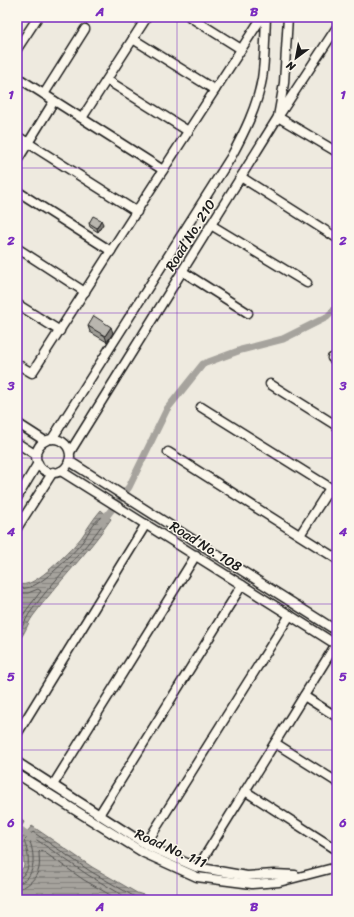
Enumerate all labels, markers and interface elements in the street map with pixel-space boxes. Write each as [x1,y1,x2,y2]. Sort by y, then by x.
text: A [95,0,104,23]
text: B [250,0,259,23]
north arrow [276,38,316,78]
text: N [282,56,300,77]
text: 1 [8,83,14,106]
text: 1 [340,83,346,106]
street label: Road No. 210 [158,194,223,276]
text: 2 [6,229,15,252]
text: 2 [338,229,347,252]
text: 3 [6,374,15,397]
text: 3 [338,374,347,397]
street label: Road No. 108 [165,514,247,579]
text: 4 [6,520,16,543]
text: 4 [338,520,348,543]
text: 5 [7,665,15,688]
text: 5 [339,665,347,688]
text: 6 [6,811,15,834]
text: 6 [338,811,347,834]
street label: Road No. 111 [131,822,211,875]
text: A [95,895,104,917]
text: B [250,895,259,917]

